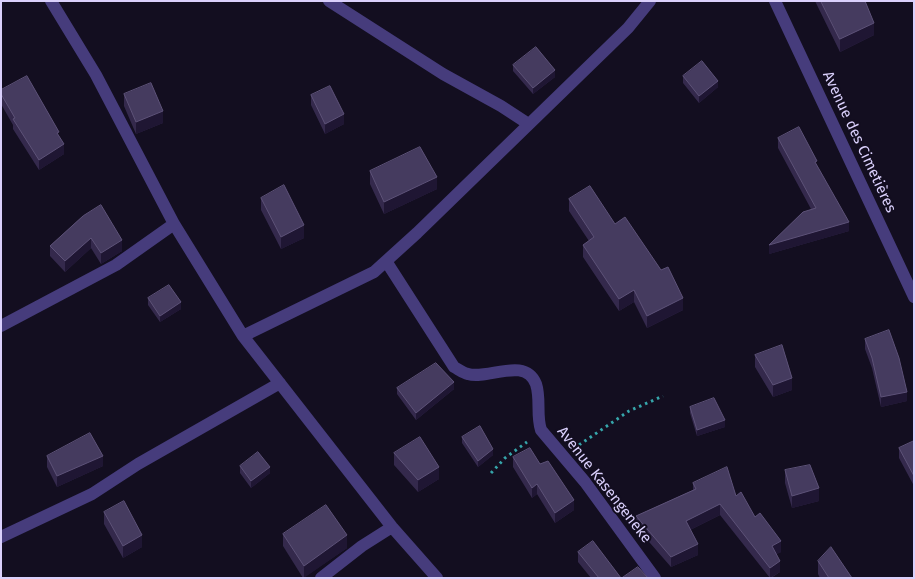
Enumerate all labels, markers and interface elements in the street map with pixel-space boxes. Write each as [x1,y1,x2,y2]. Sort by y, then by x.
street label: Avenue des Cimetières [818,68,900,216]
street label: Avenue Kasengeneke [553,423,655,547]

